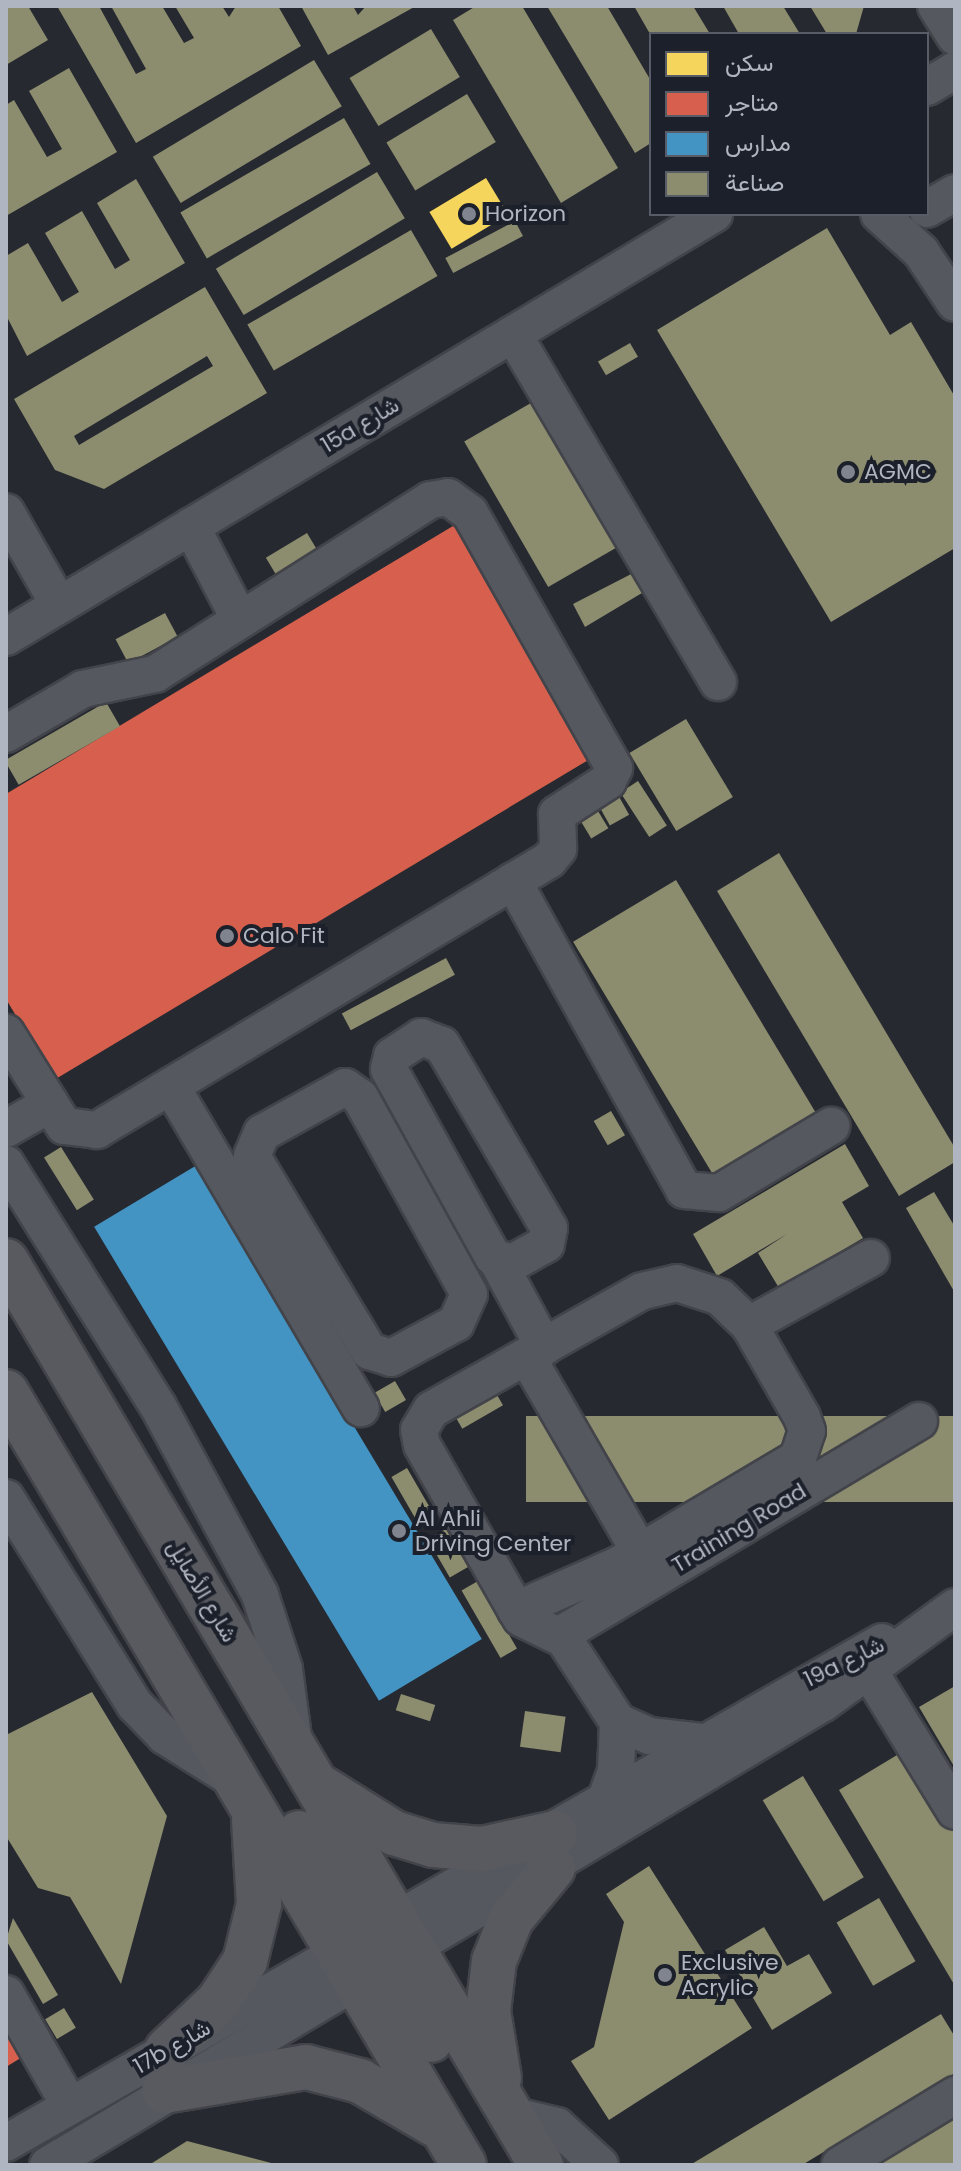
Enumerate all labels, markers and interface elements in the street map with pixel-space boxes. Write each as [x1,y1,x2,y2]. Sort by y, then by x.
legend [649,32,929,216]
text: سكن [725,46,774,79]
text: متاجر [725,86,779,119]
text: مدارس [725,126,791,159]
text: صناعة [725,166,784,199]
place label: Horizon [485,201,566,227]
marker: Horizon [460,205,478,223]
street label: 15a شارع [316,392,404,458]
place label: AGMC [864,459,932,485]
marker: AGMC [839,463,857,481]
place label: Calo Fit [243,923,325,949]
marker: Calo Fit [218,927,236,945]
street label: Training Road [667,1478,811,1578]
place label: Al Ahli Driving Center [415,1505,571,1556]
marker: Al Ahli Driving Center [390,1522,408,1540]
street label: شارع الأصايل [161,1535,243,1647]
street label: 19a شارع [800,1631,888,1693]
place label: Exclusive Acrylic [681,1949,779,2000]
marker: Exclusive Acrylic [656,1966,674,1984]
street label: 17b شارع [129,2015,215,2079]

